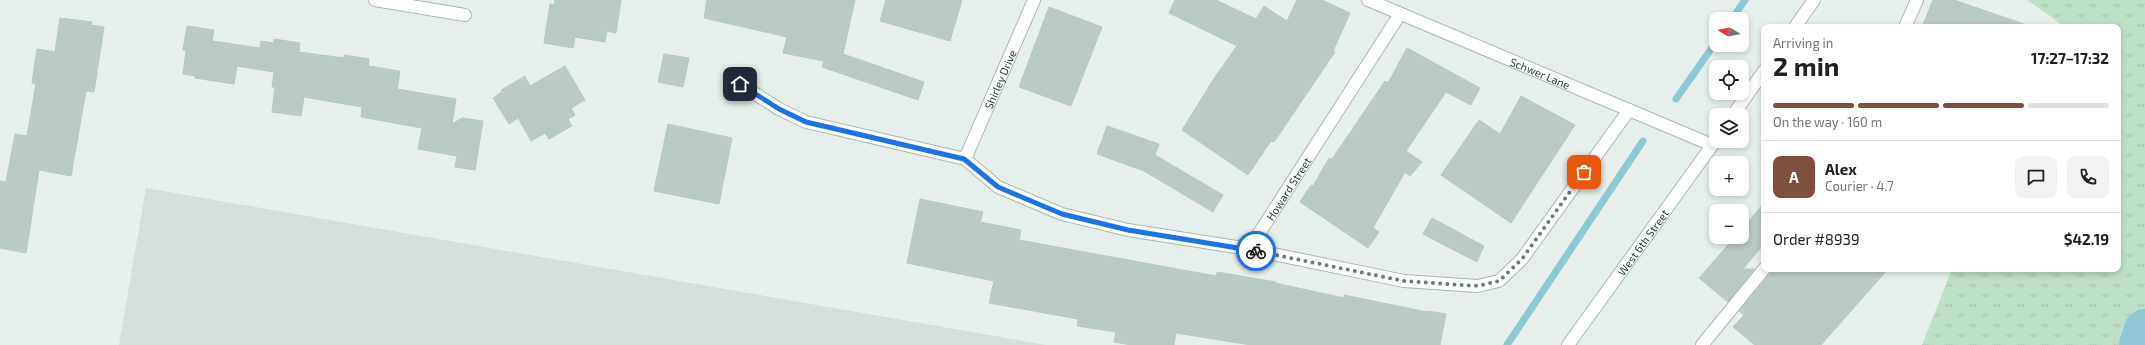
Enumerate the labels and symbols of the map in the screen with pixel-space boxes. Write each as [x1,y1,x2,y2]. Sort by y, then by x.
north arrow [1709,12,1749,52]
street label: Shirley Drive [981,48,1018,111]
street label: Schwer Lane [1508,54,1572,91]
pin [723,67,757,101]
street label: Howard Street [1263,154,1313,222]
pin [1567,155,1601,189]
street label: West 6th Street [1614,206,1671,278]
courier [1236,231,1276,271]

